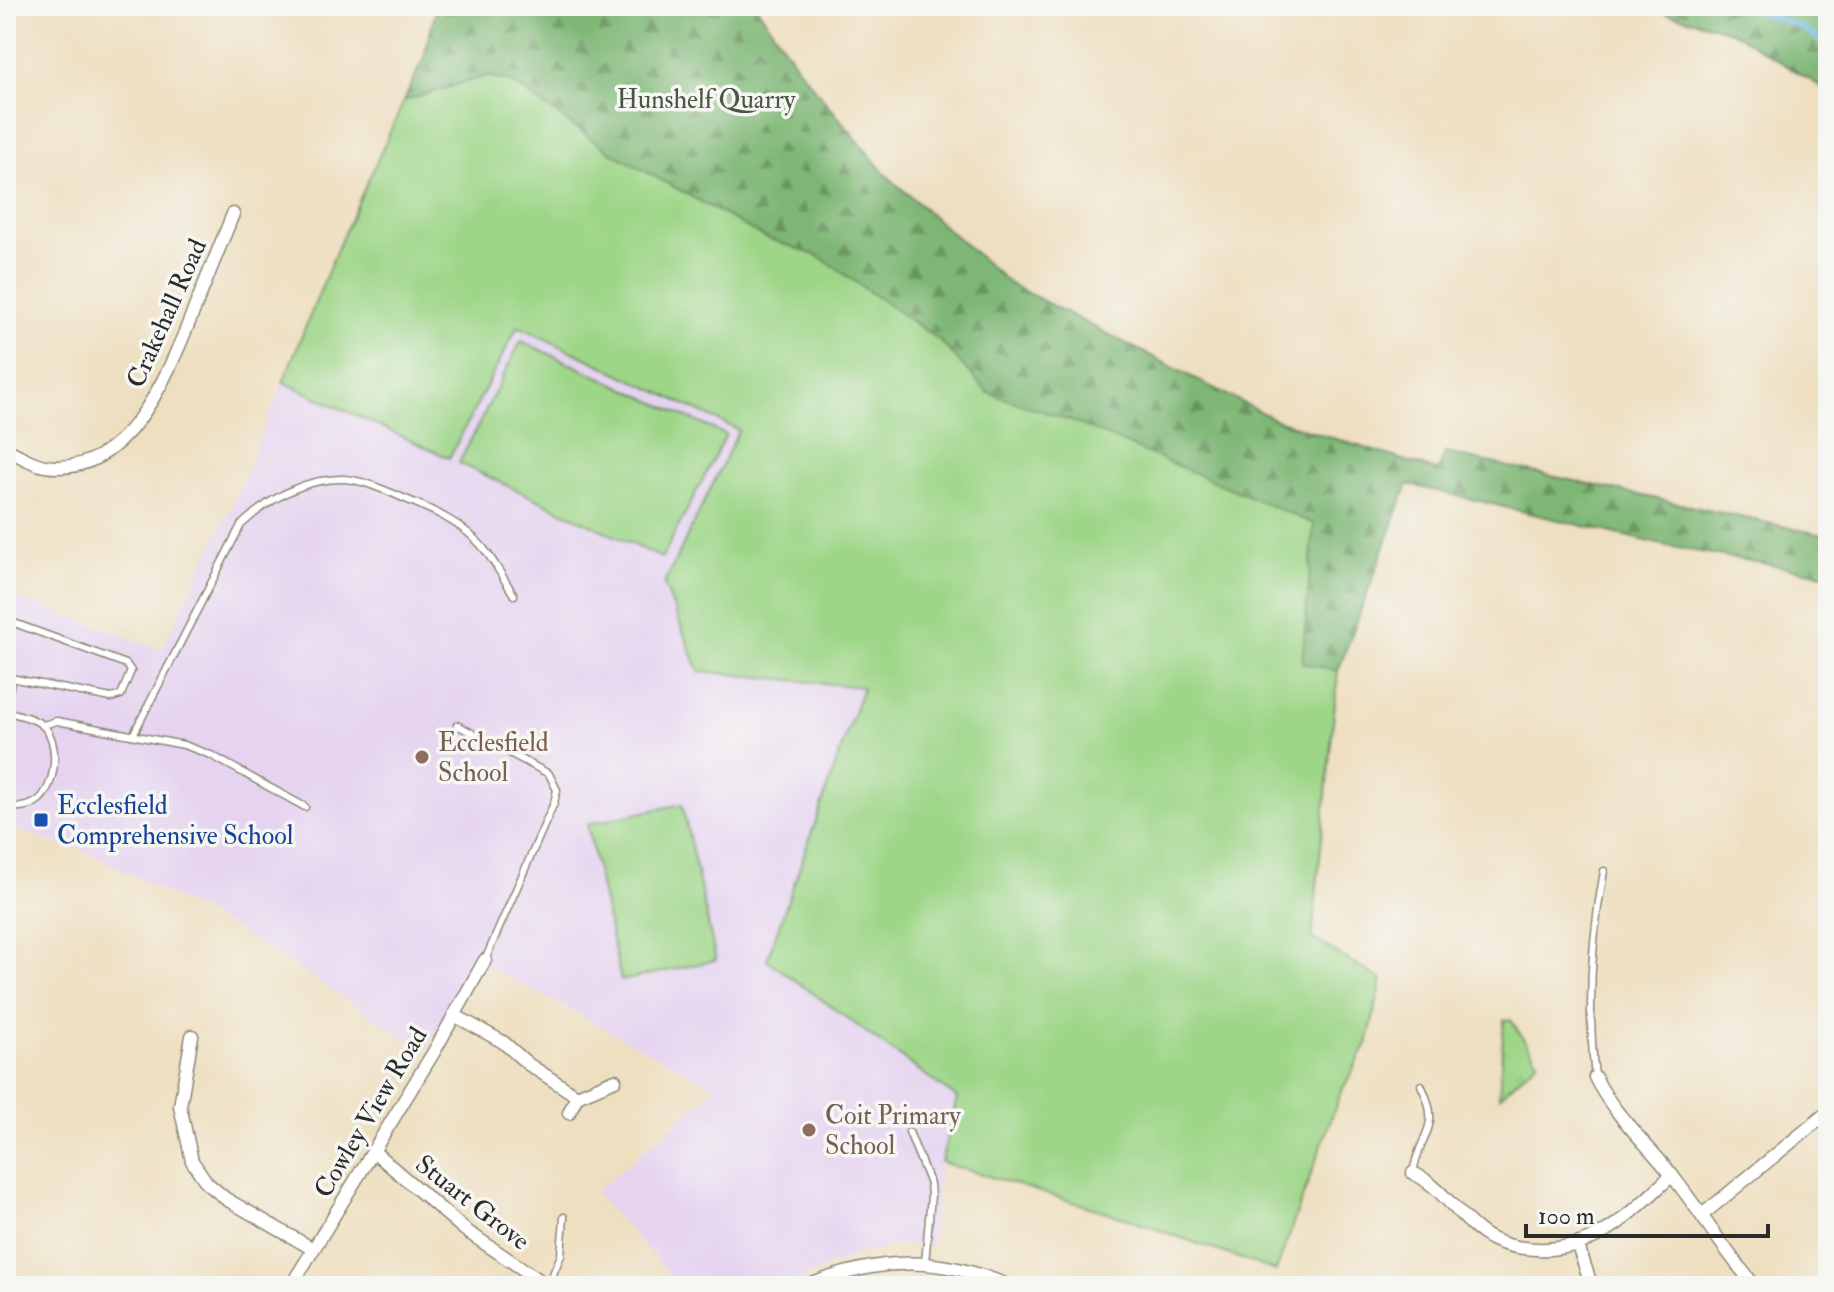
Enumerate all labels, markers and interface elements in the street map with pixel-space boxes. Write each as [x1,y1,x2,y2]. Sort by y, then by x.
park label: Hunshelf Quarry [617,84,796,116]
street label: Crakehall Road [120,234,214,393]
place label: Ecclesfield School [438,727,549,789]
marker: Ecclesfield School [413,748,431,766]
place label: Ecclesfield Comprehensive School [57,790,294,853]
marker: Ecclesfield Comprehensive School [32,811,50,829]
street label: Cowley View Road [307,1021,434,1204]
place label: Coit Primary School [825,1100,961,1162]
marker: Coit Primary School [800,1121,818,1139]
street label: Stuart Grove [409,1148,536,1257]
scale bar [1526,1188,1768,1238]
text: 100 m [1538,1201,1595,1232]

